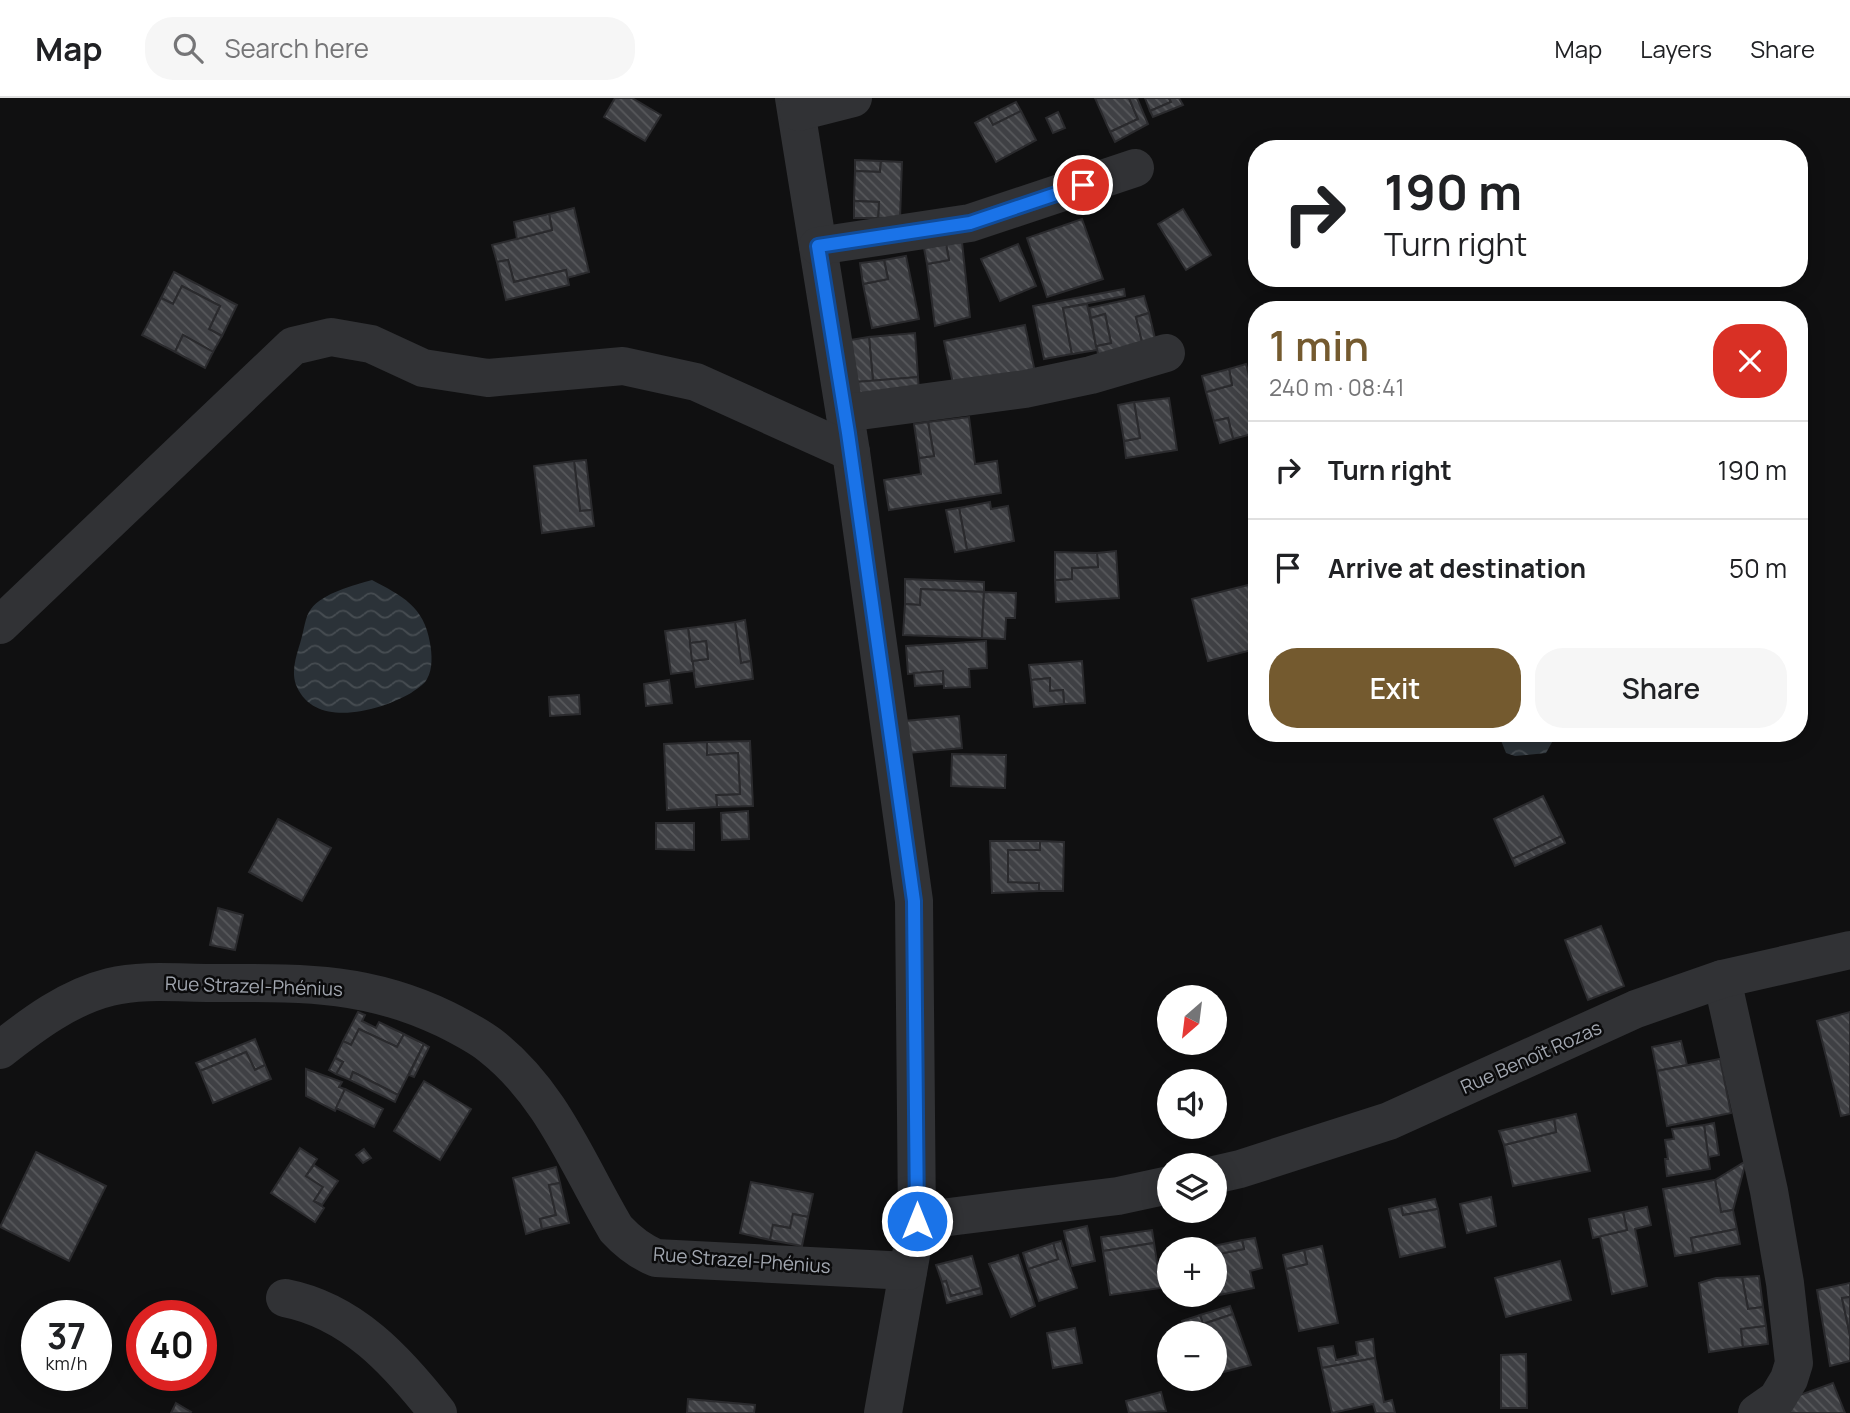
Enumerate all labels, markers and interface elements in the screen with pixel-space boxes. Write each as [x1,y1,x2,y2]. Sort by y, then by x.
search box [145,17,635,80]
text: Map [35,26,103,71]
icon: search [169,29,207,67]
text: Search here [225,30,369,66]
text: Map [1555,32,1602,65]
text: Layers [1640,32,1712,65]
text: Share [1750,32,1815,65]
pin [1053,155,1113,215]
text: 190 m [1384,158,1522,225]
icon: arrive [1064,166,1102,204]
icon: right [1269,168,1360,259]
text: Turn right [1384,222,1527,266]
text: 1 min [1269,316,1369,374]
button: close [1713,324,1787,398]
text: 240 m · 08:41 [1269,371,1405,403]
icon: right [1269,451,1307,489]
text: Turn right [1328,452,1452,488]
text: 190 m [1718,452,1787,488]
icon: arrive [1269,549,1307,587]
text: Arrive at destination [1328,550,1586,586]
text: 50 m [1729,550,1787,586]
button: Exit [1269,648,1521,728]
button: Share [1535,648,1787,728]
street label: Rue Strazel-Phénius [165,970,343,1002]
north arrow [1157,985,1227,1055]
map controls [1157,985,1227,1391]
street label: Rue Benoît Rozas [1456,1014,1606,1100]
button: sound [1157,1069,1227,1139]
button: layers [1157,1153,1227,1223]
position arrow [880,1184,954,1258]
button: + [1157,1237,1227,1307]
street label: Rue Strazel-Phénius [652,1241,832,1279]
speed limit sign: 40 [126,1300,217,1391]
text: 37 [47,1312,86,1360]
button: − [1157,1321,1227,1391]
text: km/h [46,1351,87,1375]

